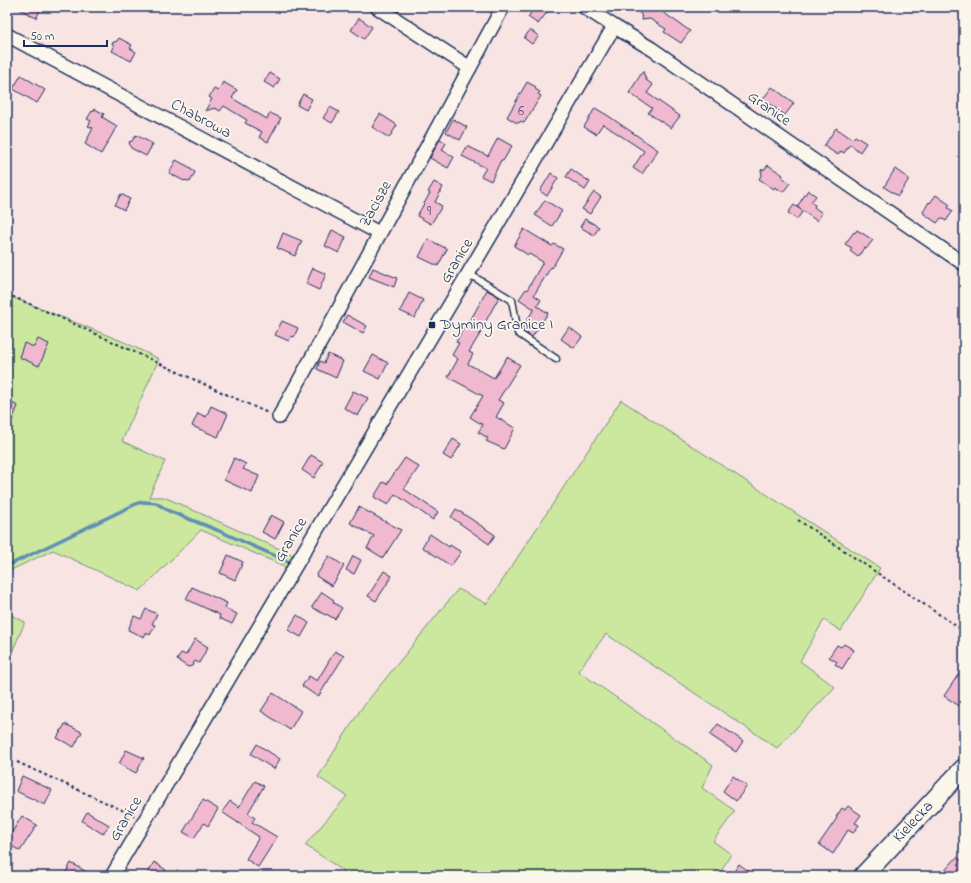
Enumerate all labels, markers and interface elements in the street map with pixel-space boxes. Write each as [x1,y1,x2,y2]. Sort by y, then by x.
scale bar [24,22,107,48]
text: 50 m [30,28,54,46]
street label: Granice [742,85,796,133]
street label: Chabrowa [166,93,236,145]
house number: 6 [518,101,524,122]
street label: Zacisze [353,176,399,232]
house number: 9 [427,201,432,222]
street label: Granice [434,233,480,288]
place label: Dyminy Granice I [439,313,553,337]
marker: Dyminy Granice I [427,320,437,330]
street label: Granice [268,512,314,567]
street label: Granice [103,791,149,846]
street label: Kielecka [888,795,940,849]

